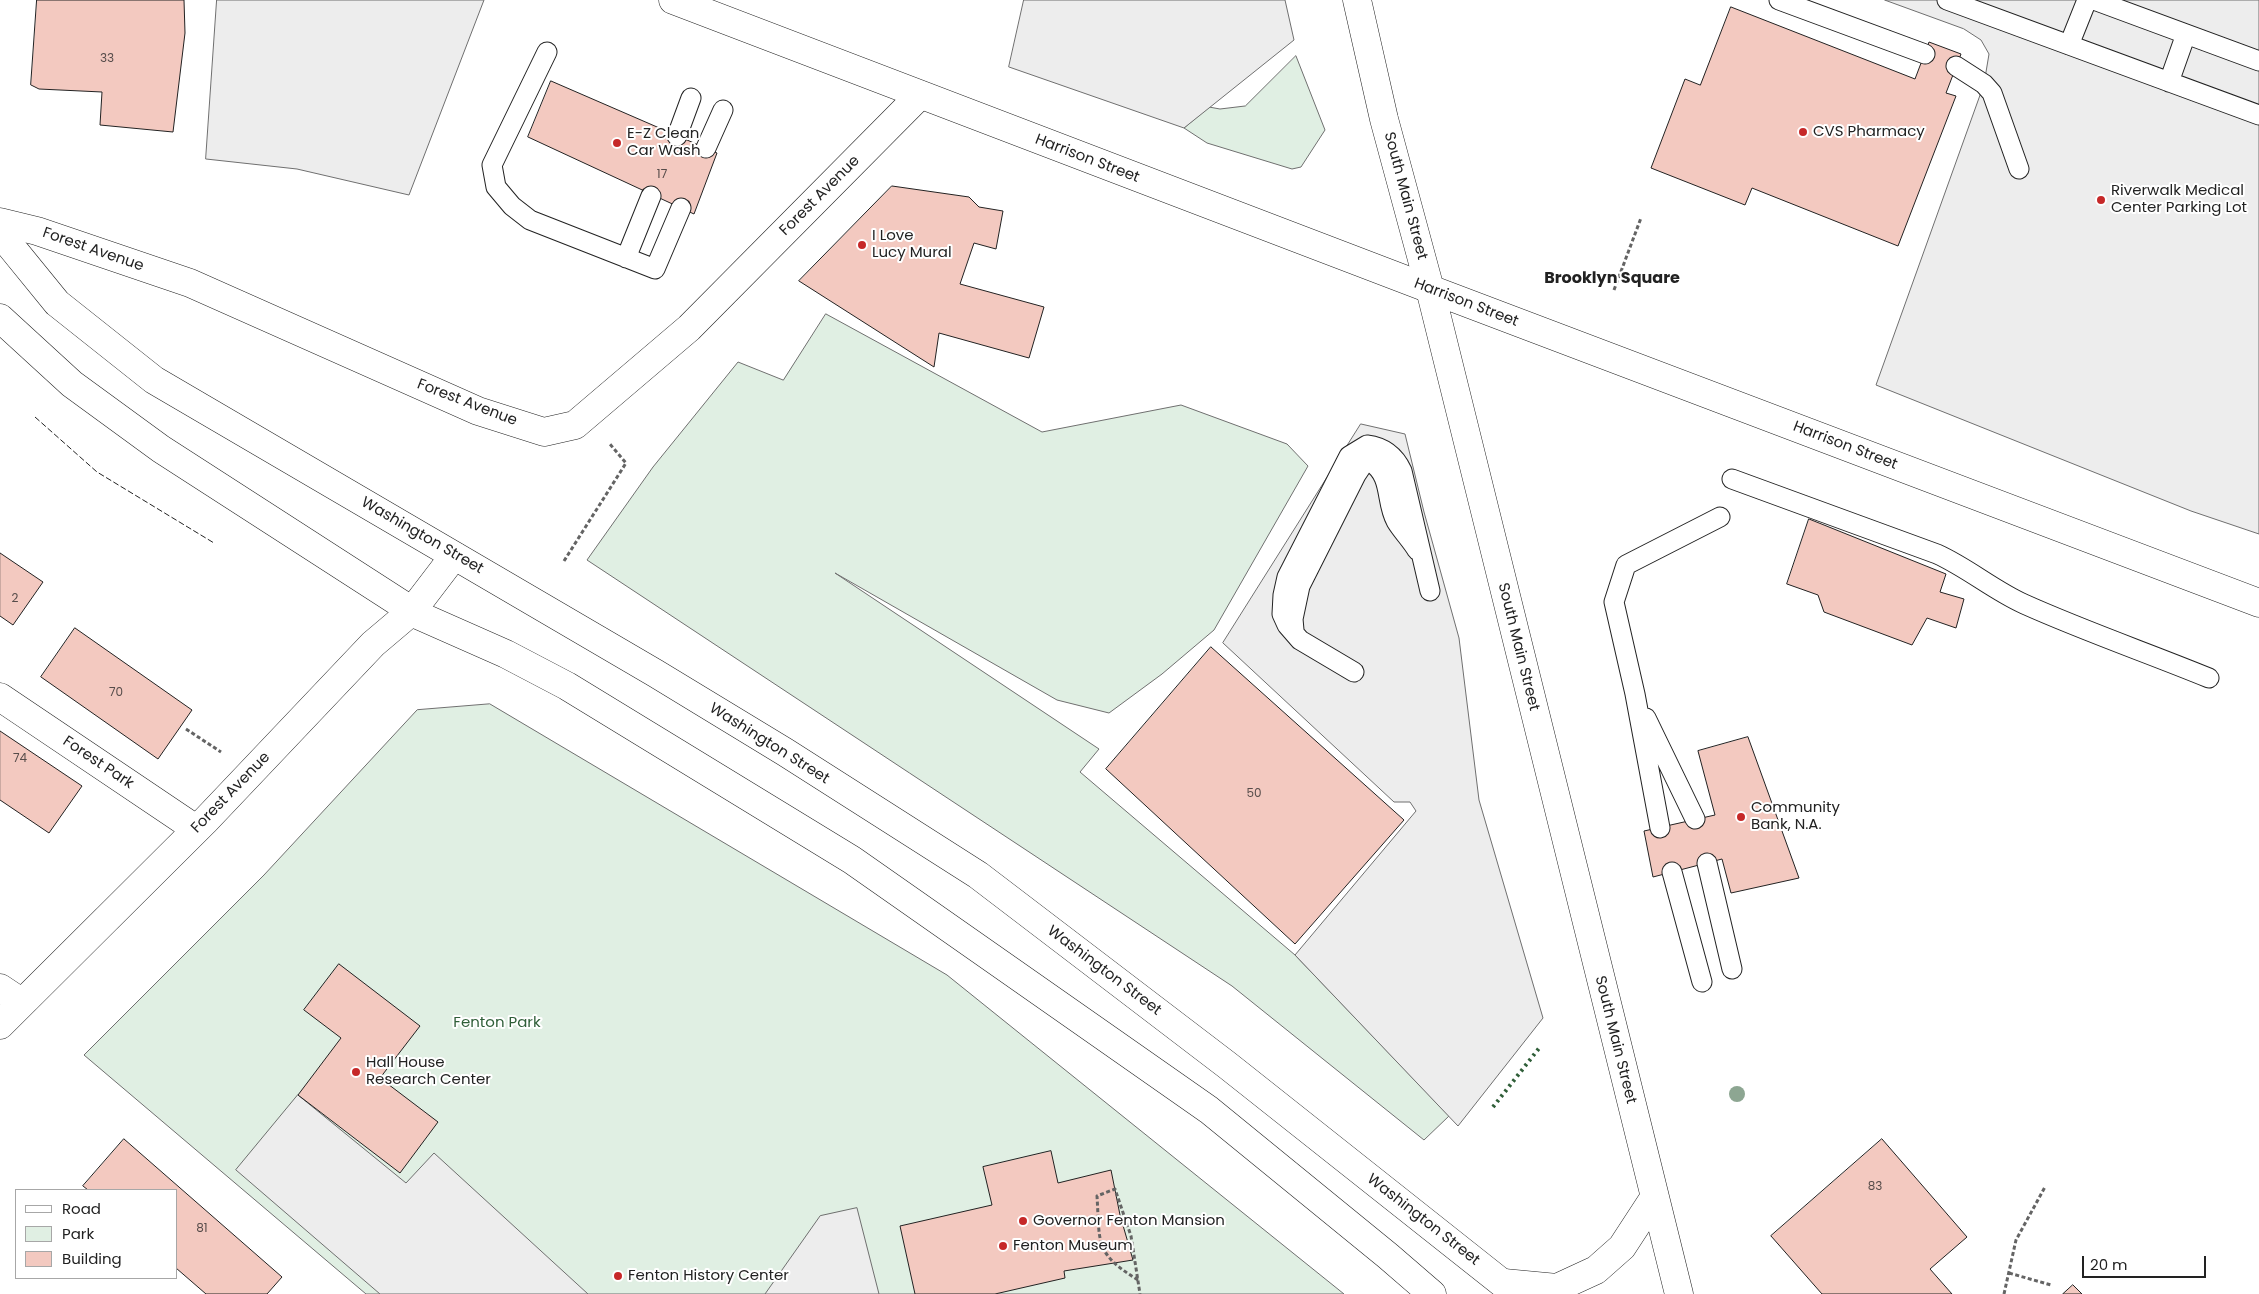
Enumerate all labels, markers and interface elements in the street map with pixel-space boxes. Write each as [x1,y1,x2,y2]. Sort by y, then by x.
house number: 33 [100,52,114,66]
place label: CVS Pharmacy [1813,123,1925,141]
place label: E-Z Clean Car Wash [627,125,701,160]
marker: CVS Pharmacy [1797,126,1809,138]
street label: South Main Street [1379,130,1431,262]
street label: Harrison Street [1032,131,1142,187]
marker: E-Z Clean Car Wash [611,137,623,149]
street label: Forest Avenue [776,152,864,240]
house number: 17 [657,168,667,182]
place label: Riverwalk Medical Center Parking Lot [2111,182,2247,217]
marker: Riverwalk Medical Center Parking Lot [2095,194,2107,206]
street label: Forest Avenue [40,224,146,276]
place label: I Love Lucy Mural [872,227,952,262]
marker: I Love Lucy Mural [856,239,868,251]
district label: Brooklyn Square [1544,269,1680,289]
street label: Harrison Street [1411,275,1521,331]
street label: Forest Avenue [414,376,520,430]
street label: Harrison Street [1790,418,1900,474]
street label: Washington Street [358,494,486,578]
street label: South Main Street [1493,581,1543,713]
house number: 2 [12,592,18,606]
house number: 70 [109,686,123,700]
street label: Washington Street [706,700,832,788]
street label: Forest Park [59,733,137,793]
street label: Forest Avenue [188,749,274,837]
house number: 74 [13,752,27,766]
house number: 50 [1246,787,1262,801]
place label: Community Bank, N.A. [1751,799,1840,834]
marker: Community Bank, N.A. [1735,811,1747,823]
street label: Washington Street [1043,922,1165,1020]
street label: South Main Street [1590,974,1640,1106]
park label: Fenton Park [453,1014,541,1032]
place label: Hall House Research Center [366,1054,491,1089]
marker: Hall House Research Center [350,1066,362,1078]
street label: Washington Street [1363,1170,1483,1270]
house number: 83 [1868,1180,1882,1194]
legend [15,1189,178,1279]
text: Road [62,1198,101,1219]
place label: Governor Fenton Mansion [1033,1212,1225,1230]
marker: Governor Fenton Mansion [1017,1215,1029,1227]
house number: 81 [196,1222,208,1236]
text: Park [62,1223,94,1244]
place label: Fenton Museum [1013,1237,1133,1255]
marker: Fenton Museum [997,1240,1009,1252]
scale bar [2084,1246,2208,1278]
text: Building [62,1248,122,1269]
text: 20 m [2090,1254,2128,1275]
place label: Fenton History Center [628,1267,789,1285]
marker: Fenton History Center [612,1270,624,1282]

